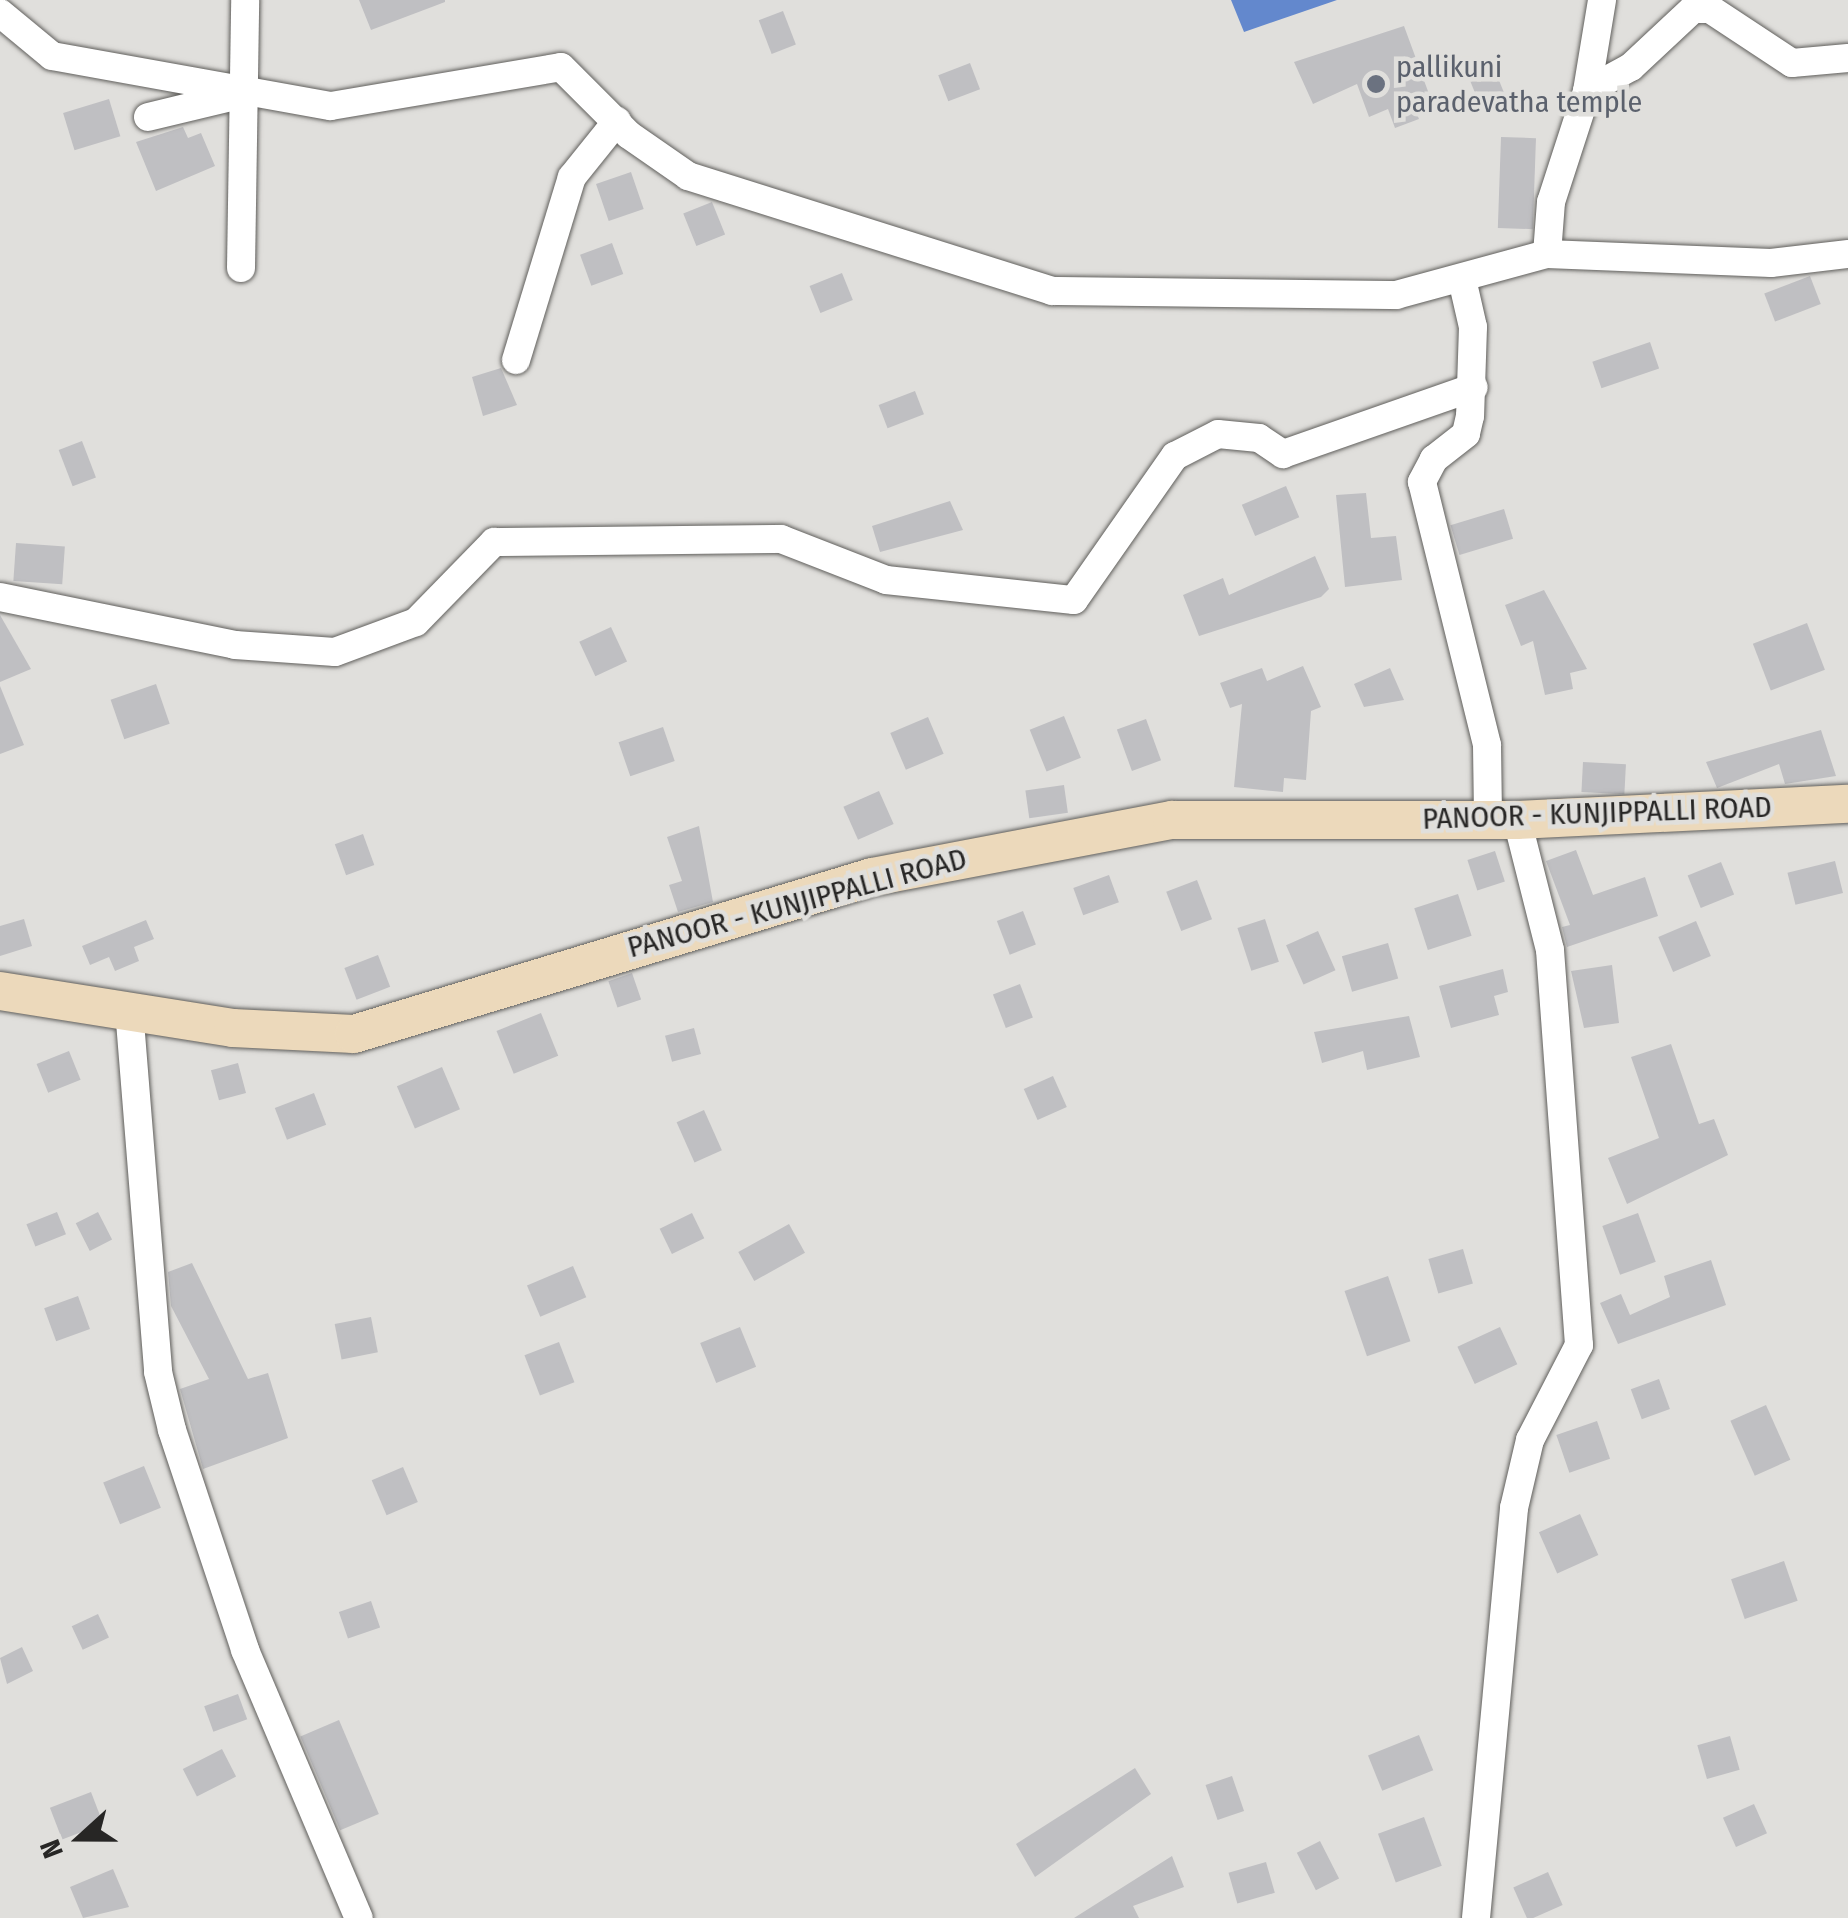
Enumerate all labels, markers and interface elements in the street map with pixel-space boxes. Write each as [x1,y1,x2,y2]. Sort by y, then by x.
place label: pallikuni paradevatha temple [1396,49,1642,120]
marker: pallikuni paradevatha temple [1365,73,1387,95]
street label: PANOOR - KUNJIPPALLI ROAD [1422,789,1772,837]
street label: PANOOR - KUNJIPPALLI ROAD [624,840,970,966]
north arrow [30,1788,130,1888]
text: N [33,1835,70,1863]

